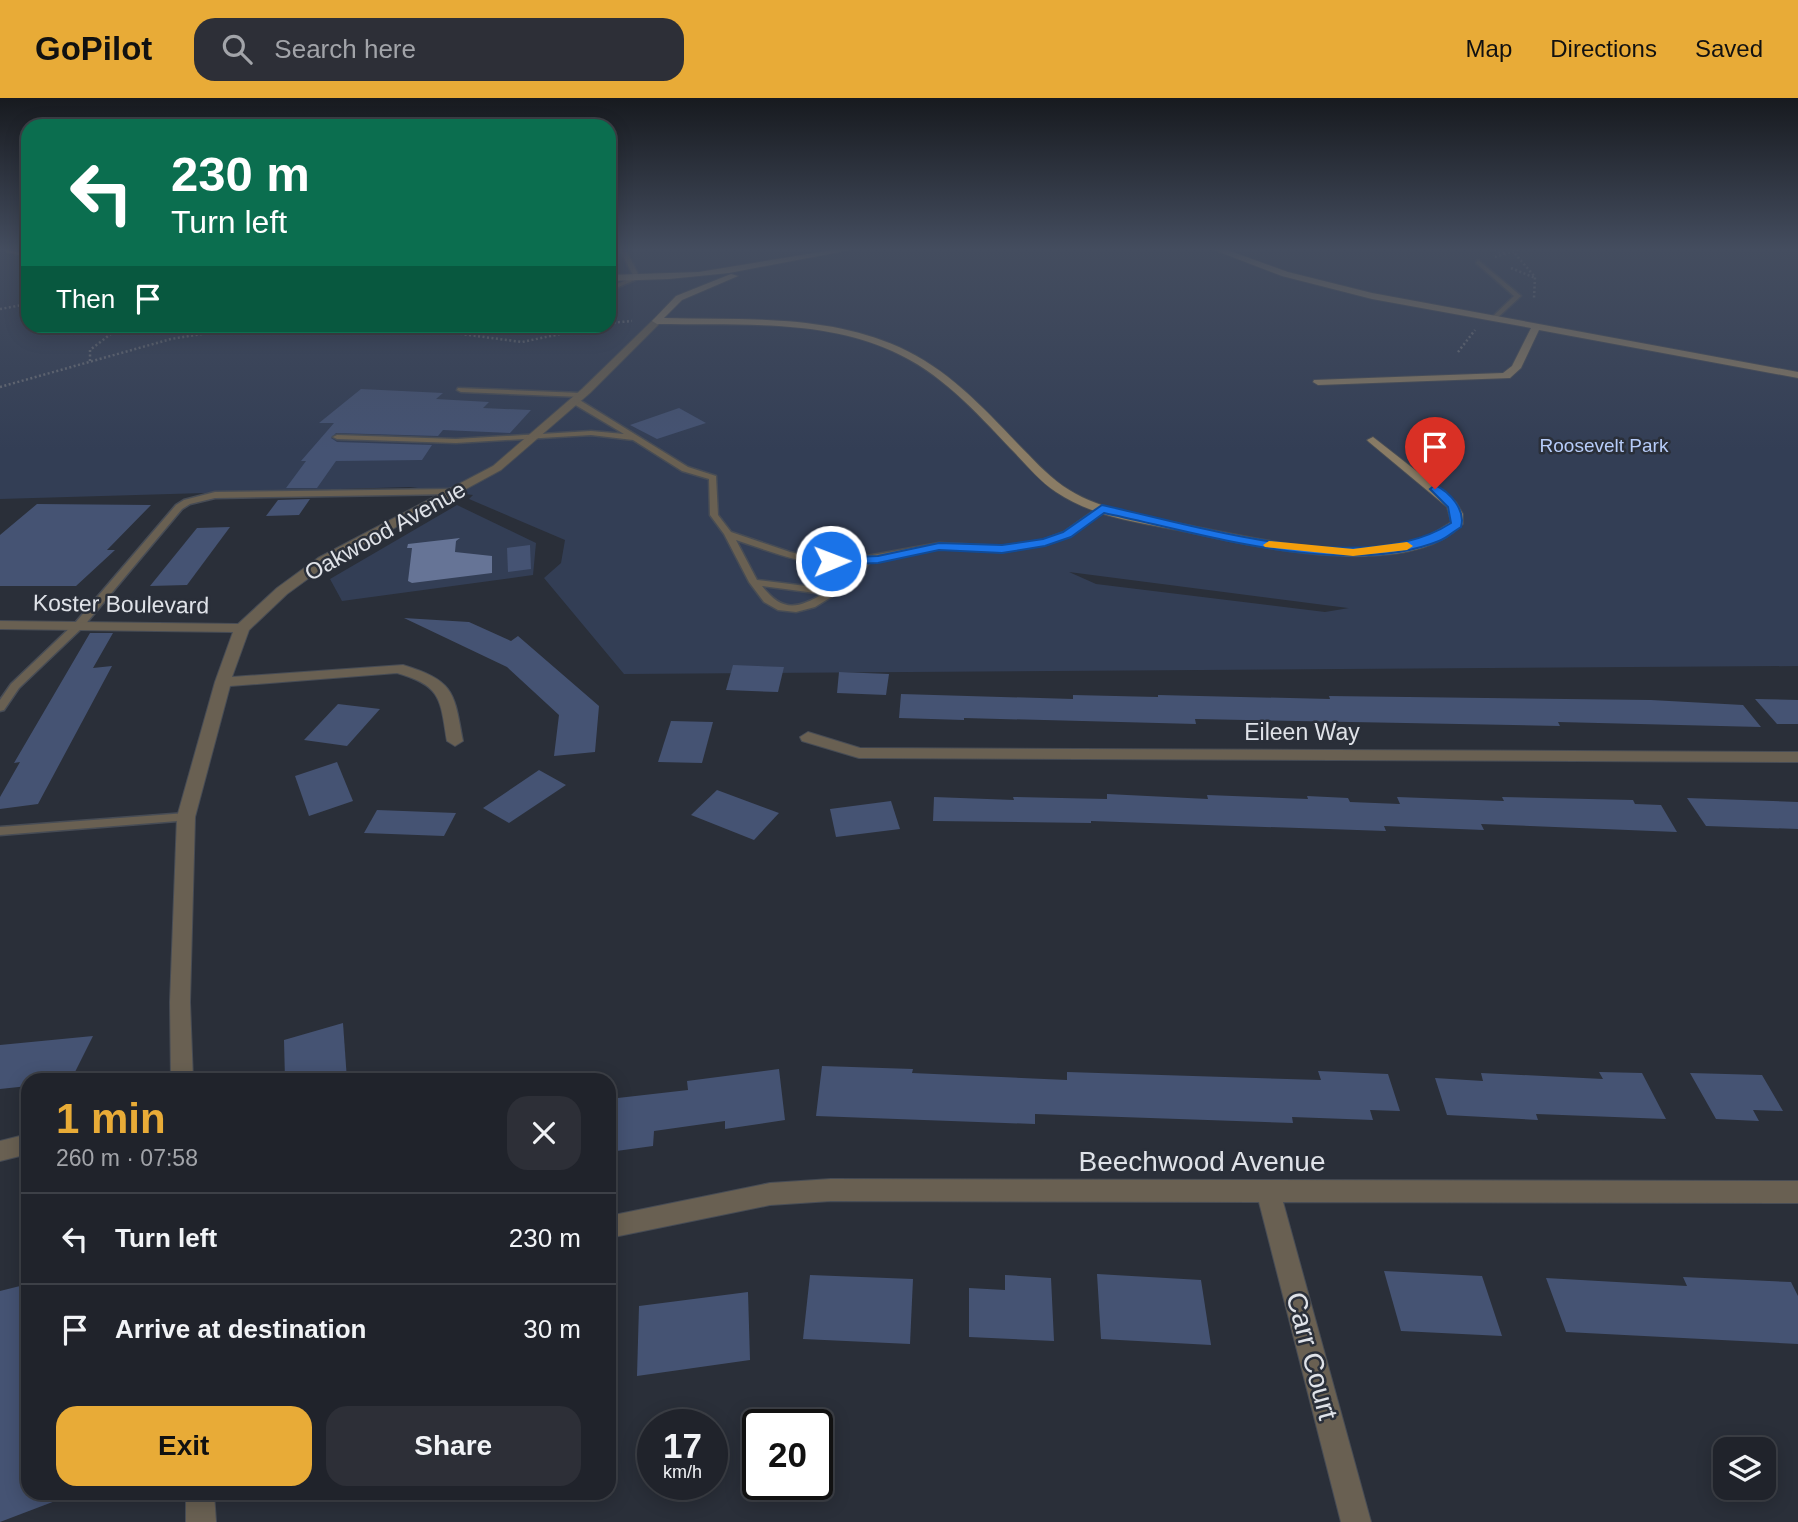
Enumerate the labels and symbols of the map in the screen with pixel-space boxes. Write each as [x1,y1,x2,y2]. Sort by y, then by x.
pin [1405,417,1465,489]
park label: Roosevelt Park [1540,435,1669,456]
street label: Oakwood Avenue [300,476,470,586]
position arrow [794,524,868,598]
street label: Koster Boulevard [33,589,209,619]
street label: Eileen Way [1244,719,1360,745]
street label: Beechwood Avenue [1078,1146,1326,1177]
street label: Carr Court [1280,1289,1344,1423]
speed limit sign: 20 [742,1409,833,1500]

